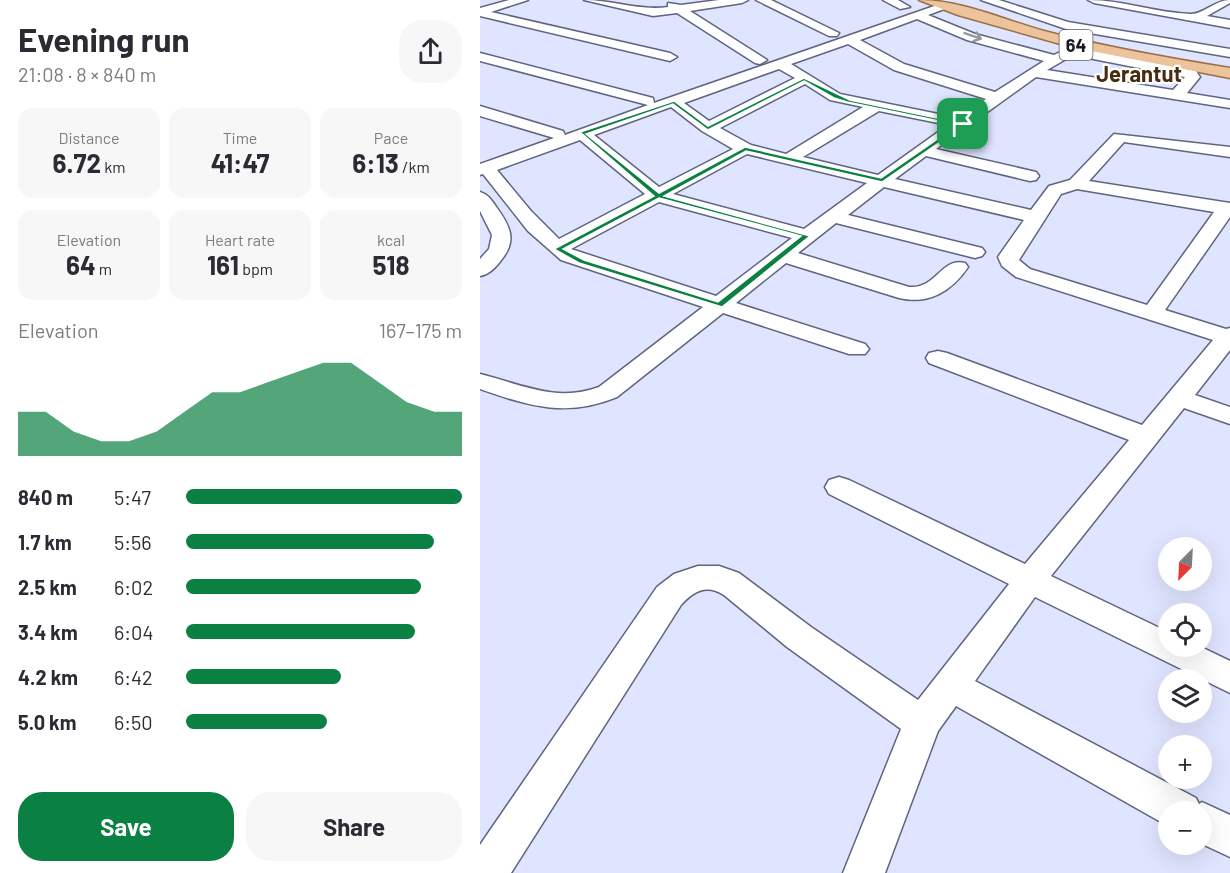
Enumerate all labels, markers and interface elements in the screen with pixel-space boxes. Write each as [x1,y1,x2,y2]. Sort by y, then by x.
text: Evening run [18,19,190,59]
button: share [399,20,462,83]
road number: 64 [1060,30,1092,60]
one-way arrow [963,32,981,43]
district label: Jerantut [1096,60,1182,86]
text: 21:08 · 8 × 840 m [18,62,156,86]
pin [937,98,988,149]
icon: arrive [946,107,979,140]
text: Distance [59,128,119,147]
text: Time [223,128,257,147]
text: Pace [374,128,408,147]
text: 6.72 [53,147,101,178]
text: 41:47 [211,147,269,178]
text: 6:13 [352,147,399,178]
text: km [101,157,125,176]
text: /km [399,157,430,176]
text: Elevation [57,230,121,249]
text: Heart rate [205,230,275,249]
text: kcal [377,230,405,249]
text: 64 [66,249,96,280]
text: 161 [207,249,239,280]
text: 518 [373,249,410,280]
text: m [96,259,112,278]
text: bpm [239,259,273,278]
text: Elevation [18,318,99,342]
text: 167–175 m [379,318,462,342]
text: 840 m [18,485,73,509]
text: 5:47 [114,485,151,509]
text: 1.7 km [18,530,72,554]
text: 5:56 [114,530,152,554]
north arrow [1158,537,1212,591]
map controls [1158,537,1212,855]
text: 2.5 km [18,575,77,599]
text: 6:02 [114,575,153,599]
button: locate [1158,603,1212,657]
text: 3.4 km [18,620,78,644]
text: 6:04 [114,620,153,644]
text: 4.2 km [18,665,78,689]
text: 6:42 [114,665,153,689]
button: layers [1158,669,1212,723]
text: 5.0 km [18,710,76,734]
text: 6:50 [114,710,153,734]
button: + [1158,735,1212,789]
button: Save [18,792,234,861]
button: Share [246,792,462,861]
button: − [1158,801,1212,855]

